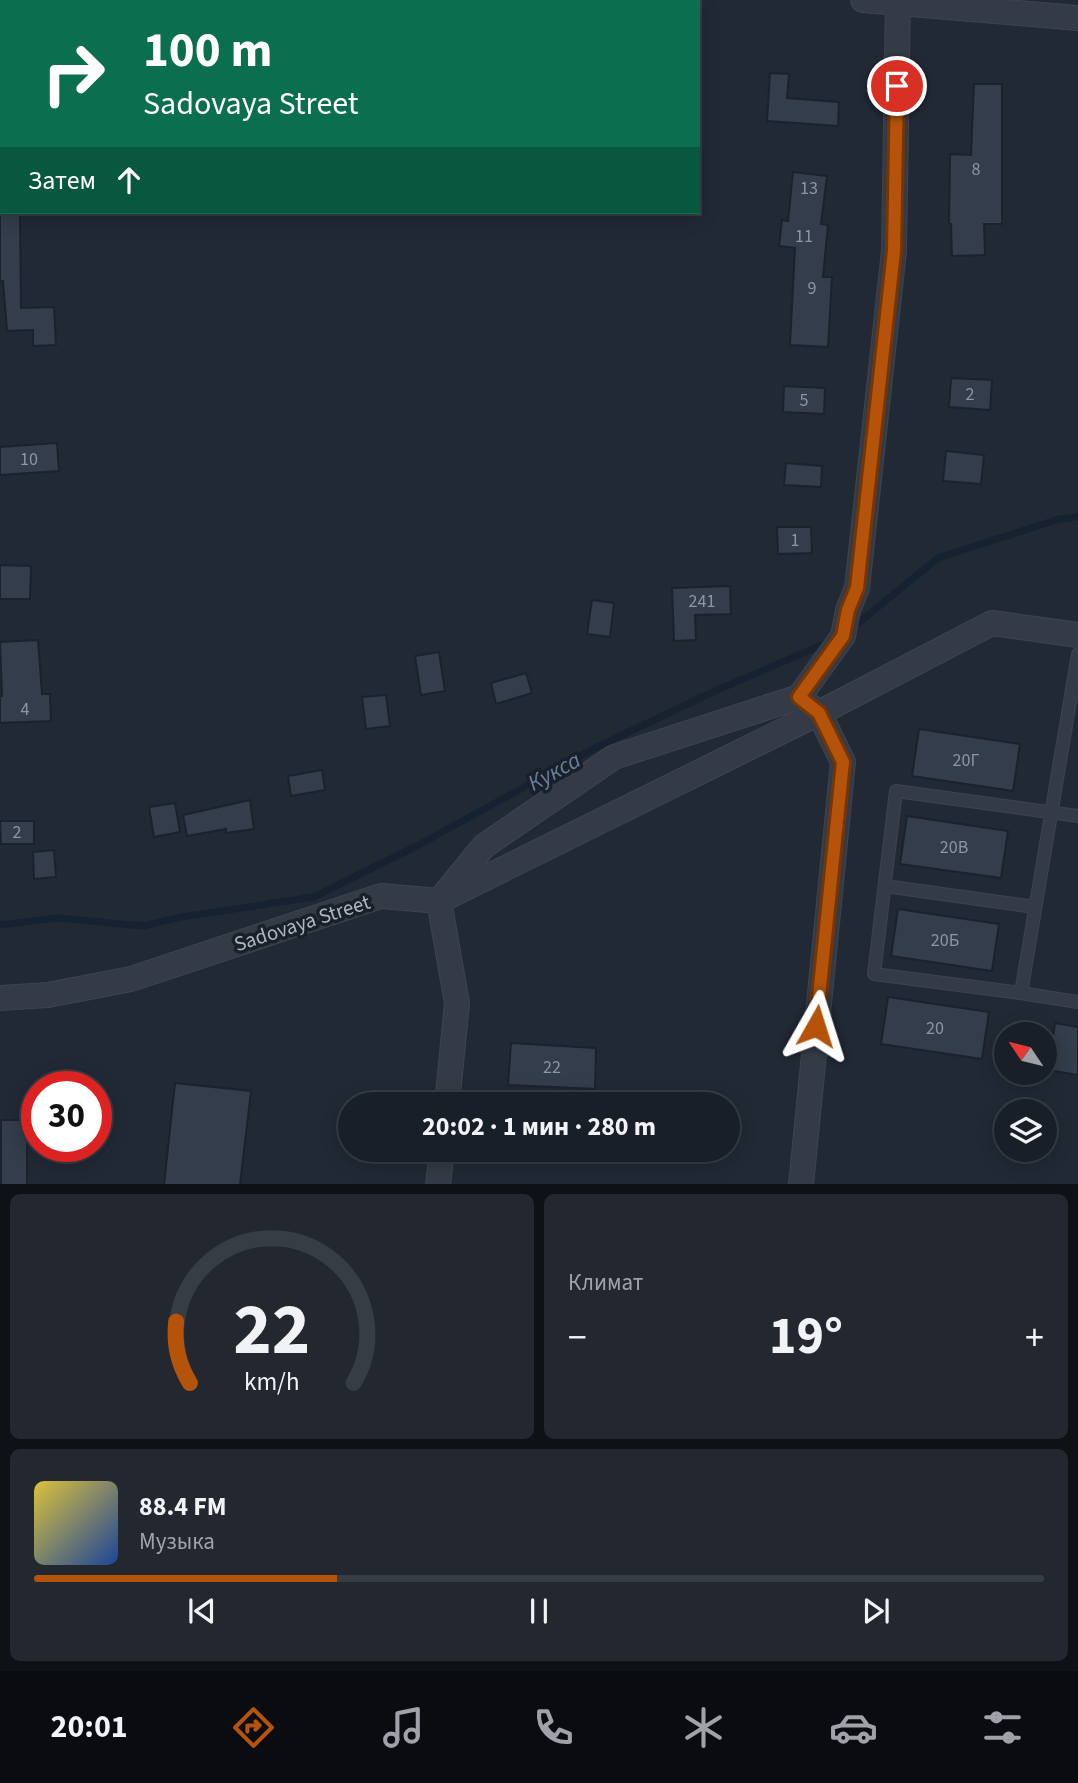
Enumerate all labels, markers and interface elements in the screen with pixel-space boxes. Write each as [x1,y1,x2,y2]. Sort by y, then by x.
text: 100 m [143,16,272,86]
icon: right [28,28,119,119]
pin [867,56,927,116]
icon: arrive [878,67,916,105]
text: Sadovaya Street [143,81,359,127]
house number: 8 [972,157,981,182]
icon: ahead [110,161,148,199]
text: Затем [28,162,96,199]
house number: 13 [800,176,818,201]
house number: 11 [795,224,813,249]
house number: 9 [808,276,817,301]
house number: 2 [966,382,975,407]
house number: 5 [800,388,809,413]
house number: 10 [20,447,38,472]
house number: 1 [791,528,799,553]
house number: 241 [689,589,715,614]
house number: 4 [21,697,30,722]
water label: Кукса [522,743,587,799]
house number: 20Г [953,748,979,773]
house number: 2 [13,820,22,845]
house number: 20В [940,835,968,860]
street label: Sadovaya Street [230,887,374,959]
house number: 20Б [931,928,959,953]
position arrow [779,989,853,1063]
house number: 20 [926,1016,944,1041]
north arrow [994,1022,1057,1085]
map controls [994,1022,1057,1162]
house number: 22 [543,1055,561,1080]
speed limit sign: 30 [21,1071,112,1162]
button: layers [994,1099,1057,1162]
text: 20:02 · 1 мин · 280 m [422,1108,656,1145]
text: Климат [568,1266,643,1299]
text: 22 [234,1278,310,1382]
text: 19° [769,1300,843,1374]
text: − [568,1311,587,1365]
text: + [1025,1311,1044,1365]
text: km/h [244,1363,300,1399]
text: 88.4 FM [139,1488,227,1525]
text: Музыка [139,1525,215,1558]
icon: previous [183,1592,221,1630]
icon: pause [520,1592,558,1630]
icon: next [857,1592,895,1630]
icon: directions [229,1703,278,1752]
icon: music [379,1703,428,1752]
icon: phone [529,1703,578,1752]
icon: climate [679,1703,728,1752]
icon: car [829,1703,878,1752]
icon: filters [978,1703,1027,1752]
text: 20:01 [50,1704,128,1750]

